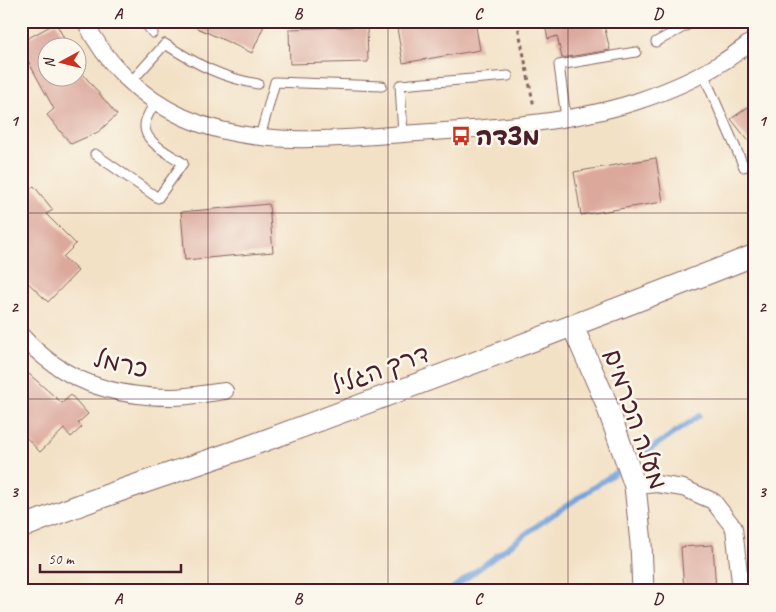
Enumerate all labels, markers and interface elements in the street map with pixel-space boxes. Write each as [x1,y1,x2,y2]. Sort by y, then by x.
text: A [114,4,124,24]
text: B [294,4,304,24]
text: C [474,4,484,24]
text: D [653,4,664,24]
north arrow [38,38,88,88]
text: N [40,56,59,69]
text: 1 [10,111,19,131]
text: 1 [758,111,767,131]
place label: מצדה [476,121,540,153]
bus stop icon: מצדה [450,125,472,147]
text: 2 [10,297,19,317]
text: 2 [758,297,767,317]
street label: דרך הגליל [327,338,434,402]
street label: כרמל [91,342,151,386]
street label: מעלה הכרמים [596,345,674,494]
text: 3 [10,482,19,502]
text: 3 [758,482,767,502]
scale bar [40,542,181,574]
text: 50 m [48,550,75,569]
text: A [114,589,124,609]
text: B [294,589,304,609]
text: C [474,589,484,609]
text: D [653,589,664,609]

